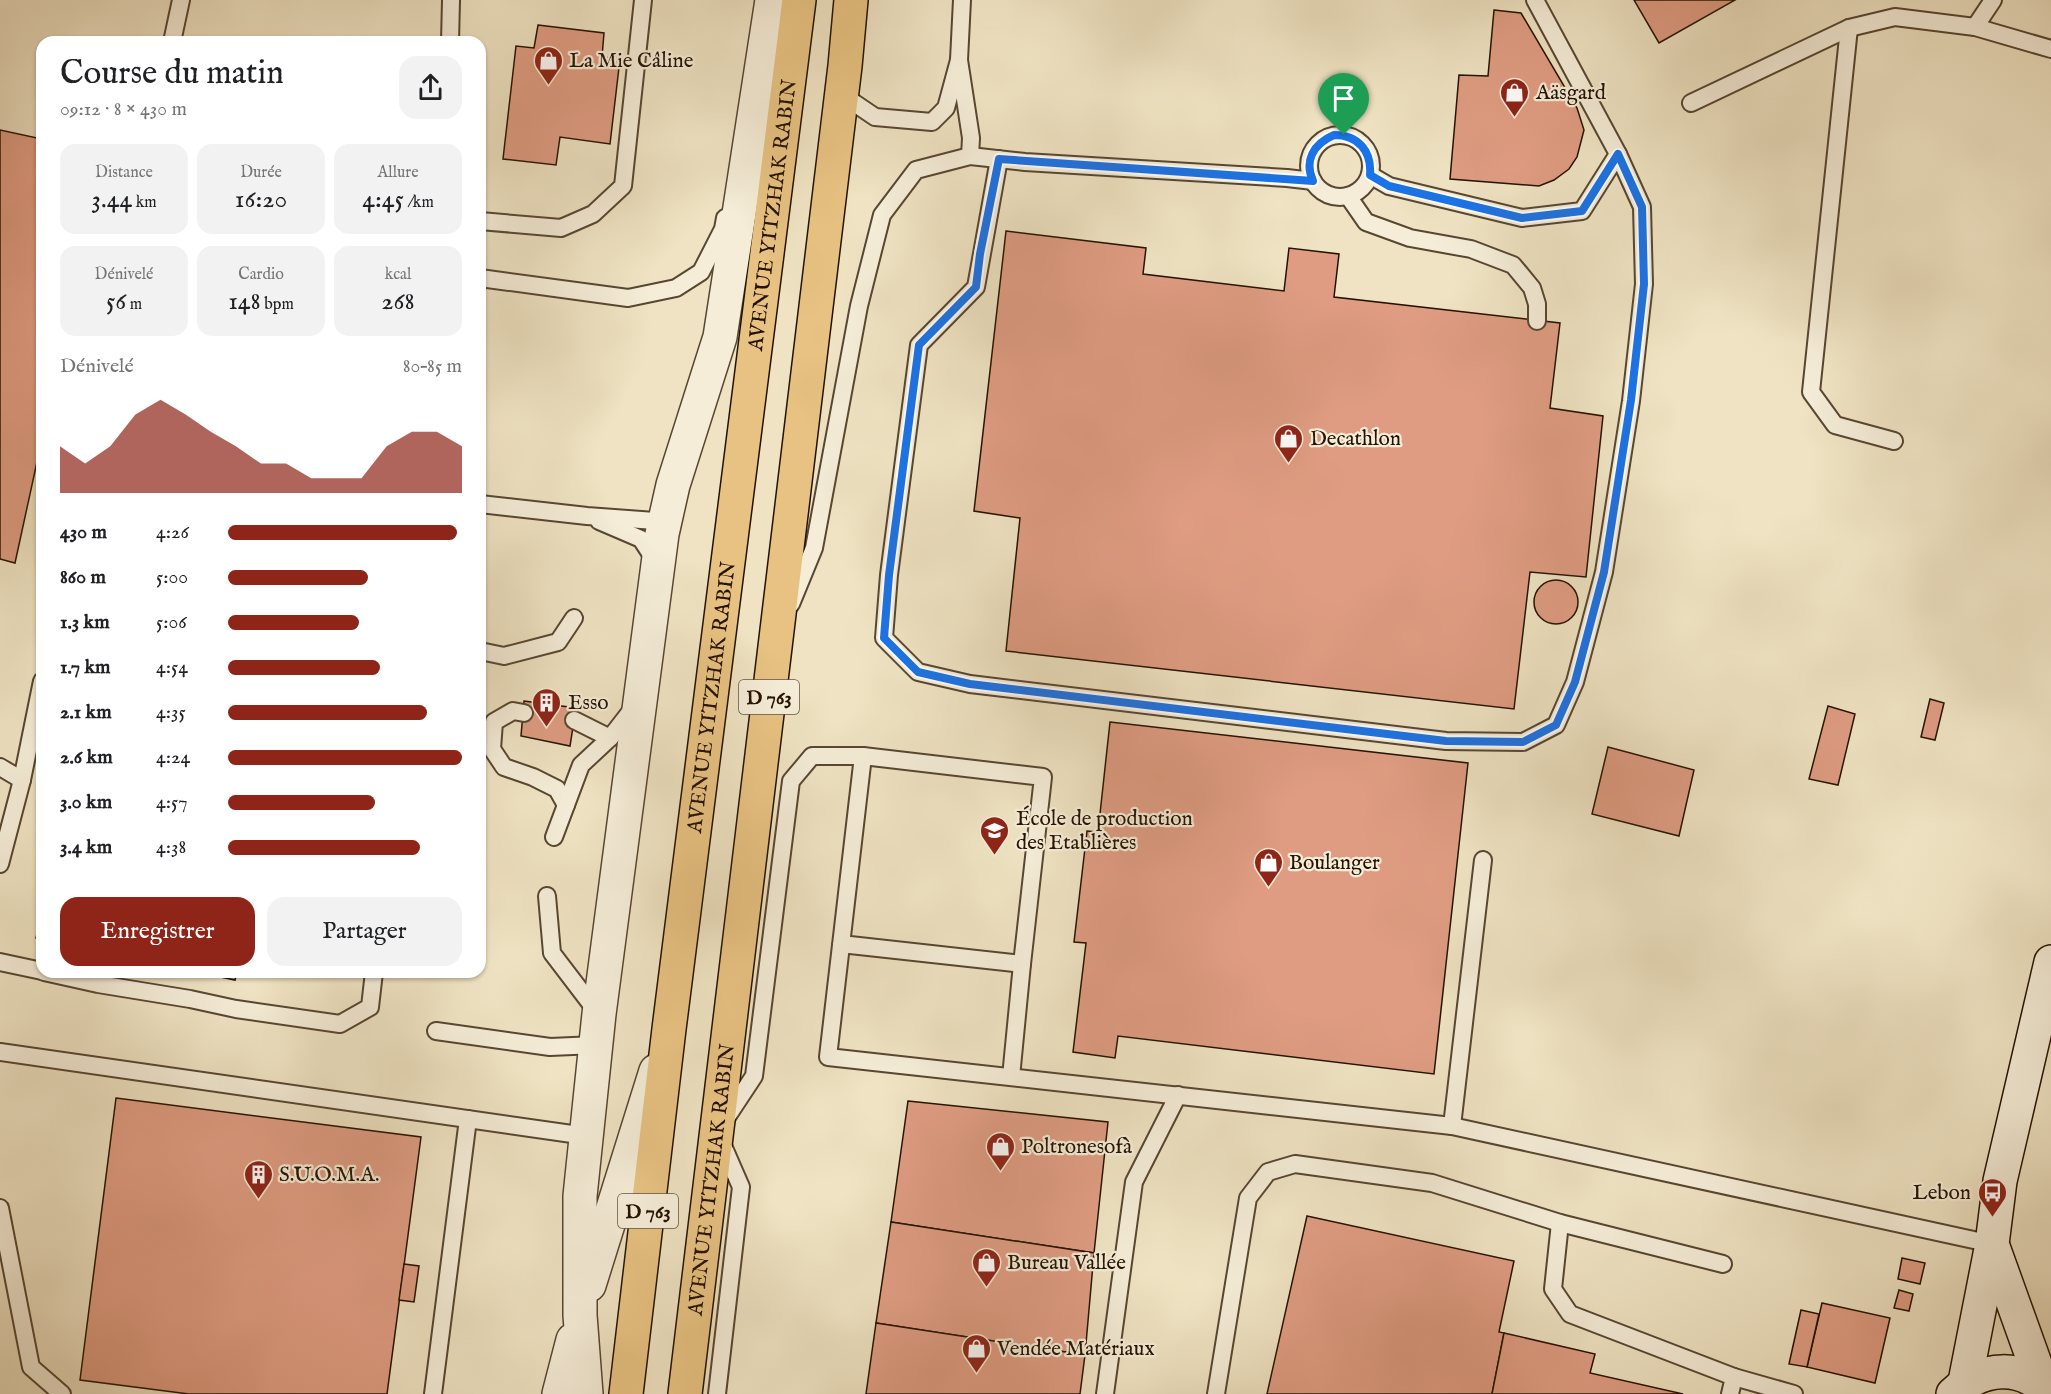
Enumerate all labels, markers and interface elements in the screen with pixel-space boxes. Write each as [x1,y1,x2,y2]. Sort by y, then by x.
shop icon: La Mie Câline [532,44,564,86]
place label: La Mie Câline [569,48,694,75]
text: Course du matin [60,53,284,95]
button: share [399,56,462,119]
pin [1318,73,1369,135]
shop icon: Aäsgard [1499,76,1531,118]
street label: AVENUE YITZHAK RABIN [743,78,804,354]
place label: Aäsgard [1535,80,1607,107]
icon: arrive [1327,82,1360,115]
text: 09:12 · 8 × 430 m [60,97,187,122]
text: Distance [95,163,153,183]
text: Durée [240,163,282,183]
text: Allure [377,163,419,183]
text: 3.44 [91,183,132,216]
text: 16:20 [235,183,287,216]
text: 4:45 [362,183,404,216]
text: km [132,193,157,213]
text: /km [404,193,434,213]
text: Dénivelé [95,265,153,285]
text: Cardio [238,265,284,285]
text: kcal [385,265,411,285]
text: 56 [106,285,126,318]
text: 148 [228,285,261,318]
text: 268 [381,285,415,318]
text: m [126,295,142,315]
text: bpm [261,295,294,315]
text: Dénivelé [60,354,134,379]
text: 80–85 m [403,354,462,379]
shop icon: Decathlon [1273,422,1305,464]
place label: Decathlon [1310,426,1401,453]
text: 430 m [60,520,107,545]
text: 4:26 [156,520,189,545]
street label: AVENUE YITZHAK RABIN [682,560,743,836]
text: 860 m [60,565,106,590]
text: 5:00 [156,565,188,590]
text: 1.3 km [60,610,110,635]
text: 5:06 [156,610,187,635]
text: 1.7 km [60,655,111,680]
text: 4:54 [156,655,188,680]
road number: D 763 [739,680,799,714]
building icon: Esso [531,686,563,728]
place label: Esso [568,690,609,717]
text: 2.1 km [60,700,112,725]
text: 4:35 [156,700,186,725]
text: 2.6 km [60,745,113,770]
text: 4:24 [156,745,190,770]
text: 3.0 km [60,790,112,815]
text: 4:57 [156,790,188,815]
place label: École de production des Etablières [1016,805,1193,857]
school or university icon: École de production des Etablières [979,814,1011,856]
text: 3.4 km [60,835,112,860]
text: 4:38 [156,835,186,860]
shop icon: Boulanger [1252,846,1284,888]
place label: Boulanger [1289,850,1380,877]
button: Enregistrer [60,897,255,966]
button: Partager [267,897,462,966]
street label: AVENUE YITZHAK RABIN [682,1042,742,1318]
shop icon: Poltronesofà [984,1130,1016,1172]
place label: Poltronesofà [1021,1134,1133,1161]
building icon: S.U.O.M.A. [242,1158,274,1200]
place label: S.U.O.M.A. [279,1162,380,1189]
bus stop icon: Lebon [1976,1176,2008,1218]
place label: Lebon [1913,1180,1971,1207]
road number: D 763 [618,1194,678,1228]
shop icon: Bureau Vallée [970,1246,1002,1288]
place label: Bureau Vallée [1007,1250,1126,1277]
shop icon: Vendée Matériaux [960,1332,992,1374]
place label: Vendée Matériaux [996,1336,1155,1363]

